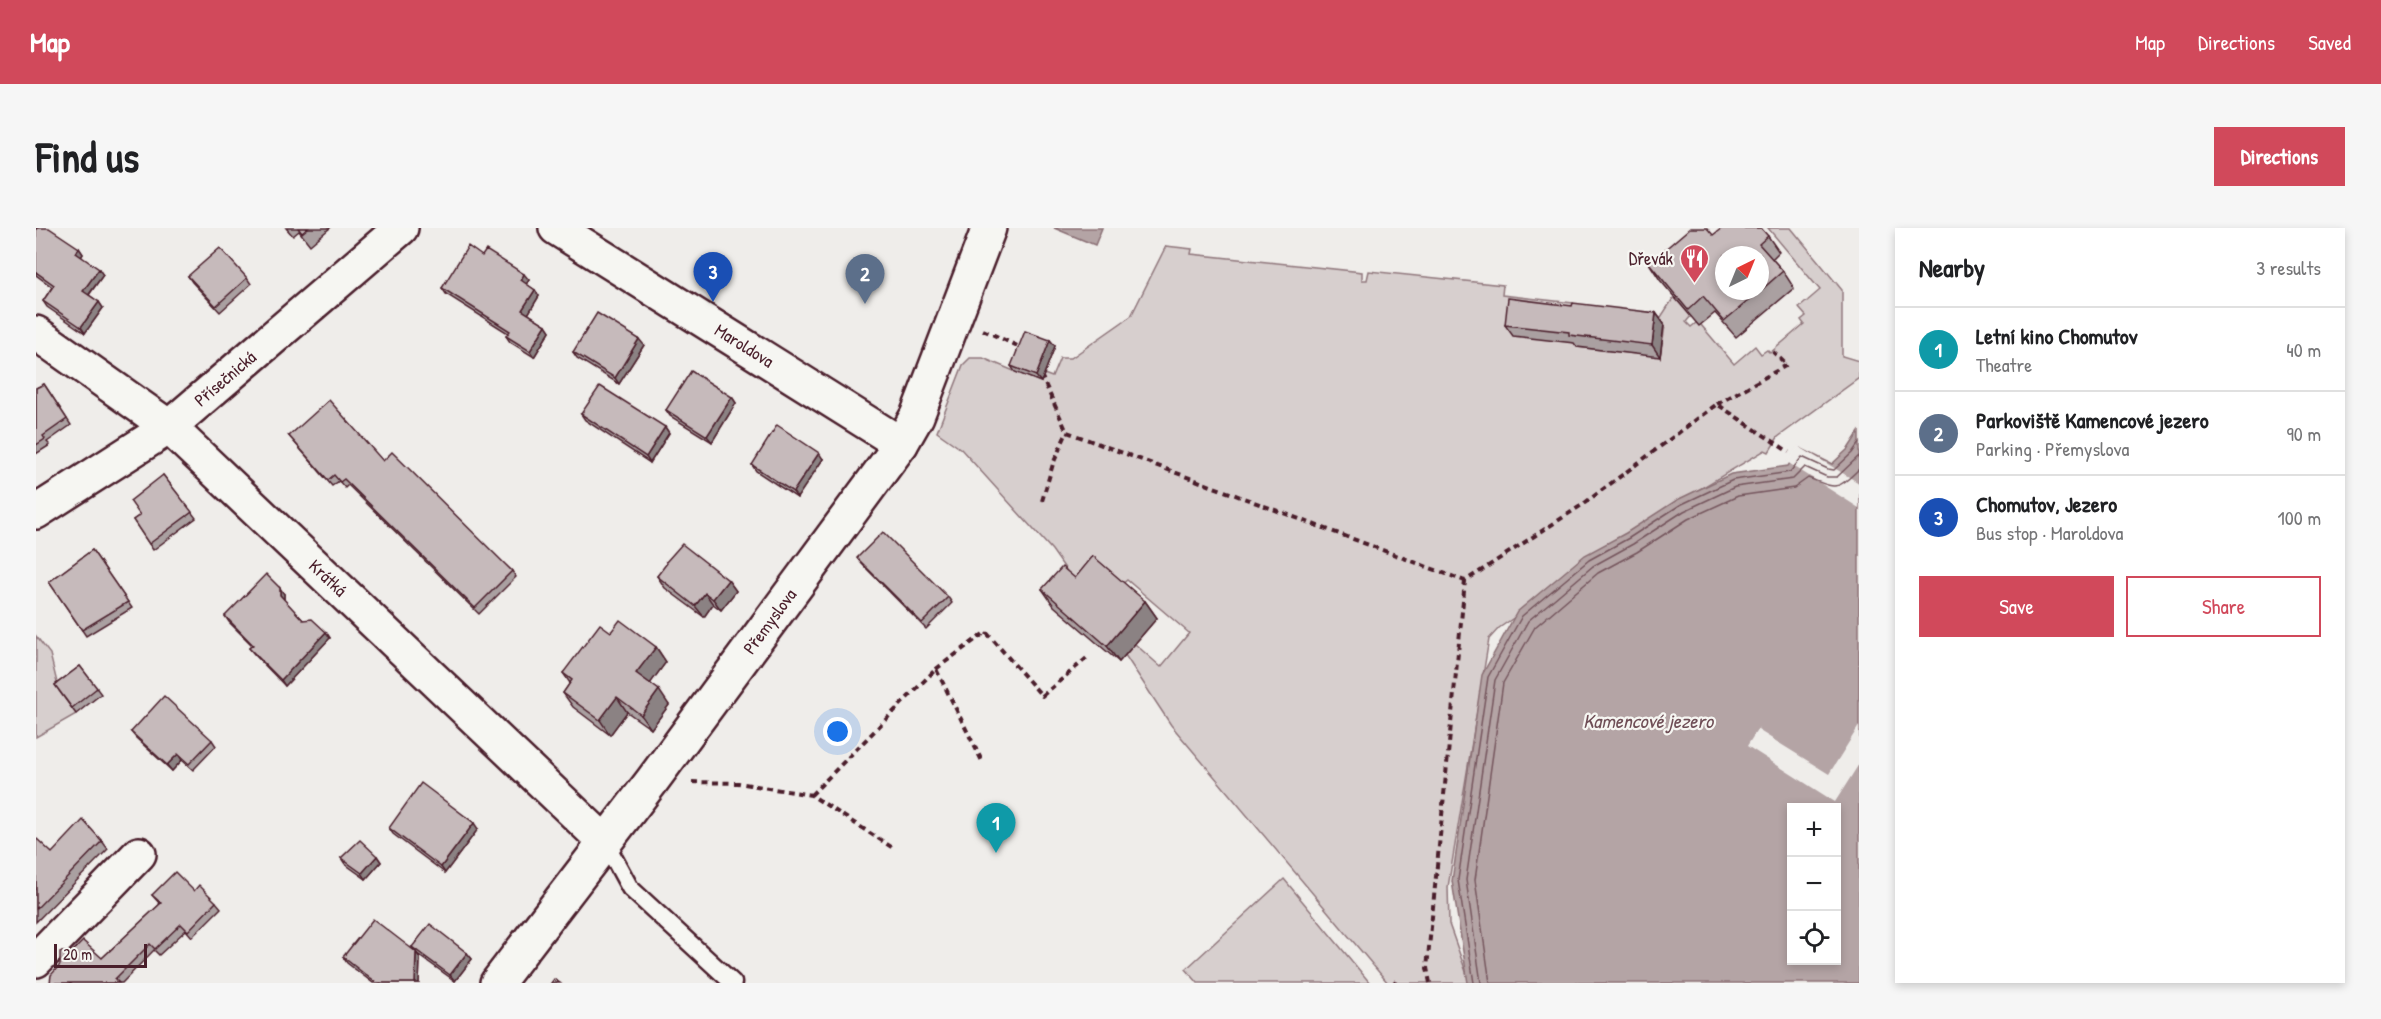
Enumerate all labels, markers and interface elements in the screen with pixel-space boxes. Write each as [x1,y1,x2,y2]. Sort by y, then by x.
text: Map [30,23,70,61]
text: Map [2135,28,2165,57]
text: Directions [2198,28,2275,57]
text: Saved [2308,28,2351,57]
button: Directions [2214,127,2345,186]
text: Find us [36,128,139,185]
restaurant icon: Dřevák [1678,243,1710,285]
place label: Dřevák [1629,246,1674,271]
north arrow [1715,246,1769,300]
text: Nearby [1919,250,1985,285]
pin: 3 [694,253,732,302]
pin: 2 [846,254,884,304]
text: 3 results [2256,254,2321,281]
street label: Maroldova [710,317,779,373]
text: Letní kino Chomutov [1976,321,2138,351]
text: 1 [1935,336,1942,363]
text: 40 m [2286,336,2321,363]
street label: Přísečnická [189,345,261,412]
text: Theatre [1976,351,2032,378]
text: Parkoviště Kamencové jezero [1976,405,2209,435]
text: 2 [1934,420,1943,447]
text: 90 m [2287,420,2321,447]
text: Parking · Přemyslova [1976,435,2129,462]
text: Chomutov, Jezero [1976,489,2117,519]
text: 3 [1934,504,1943,531]
text: 100 m [2278,504,2321,531]
text: Bus stop · Maroldova [1976,519,2123,546]
street label: Krátká [303,553,353,602]
button: Save [1919,576,2114,637]
button: Share [2126,576,2321,637]
street label: Přemyslova [737,583,802,659]
water label: Kamencové jezero [1583,707,1715,734]
your location [823,717,852,746]
map controls [1787,803,1841,965]
button: + [1787,803,1841,857]
pin: 1 [976,804,1016,853]
button: − [1787,857,1841,911]
button: locate [1787,911,1841,965]
scale bar [54,941,147,968]
text: 20 m [63,943,92,965]

